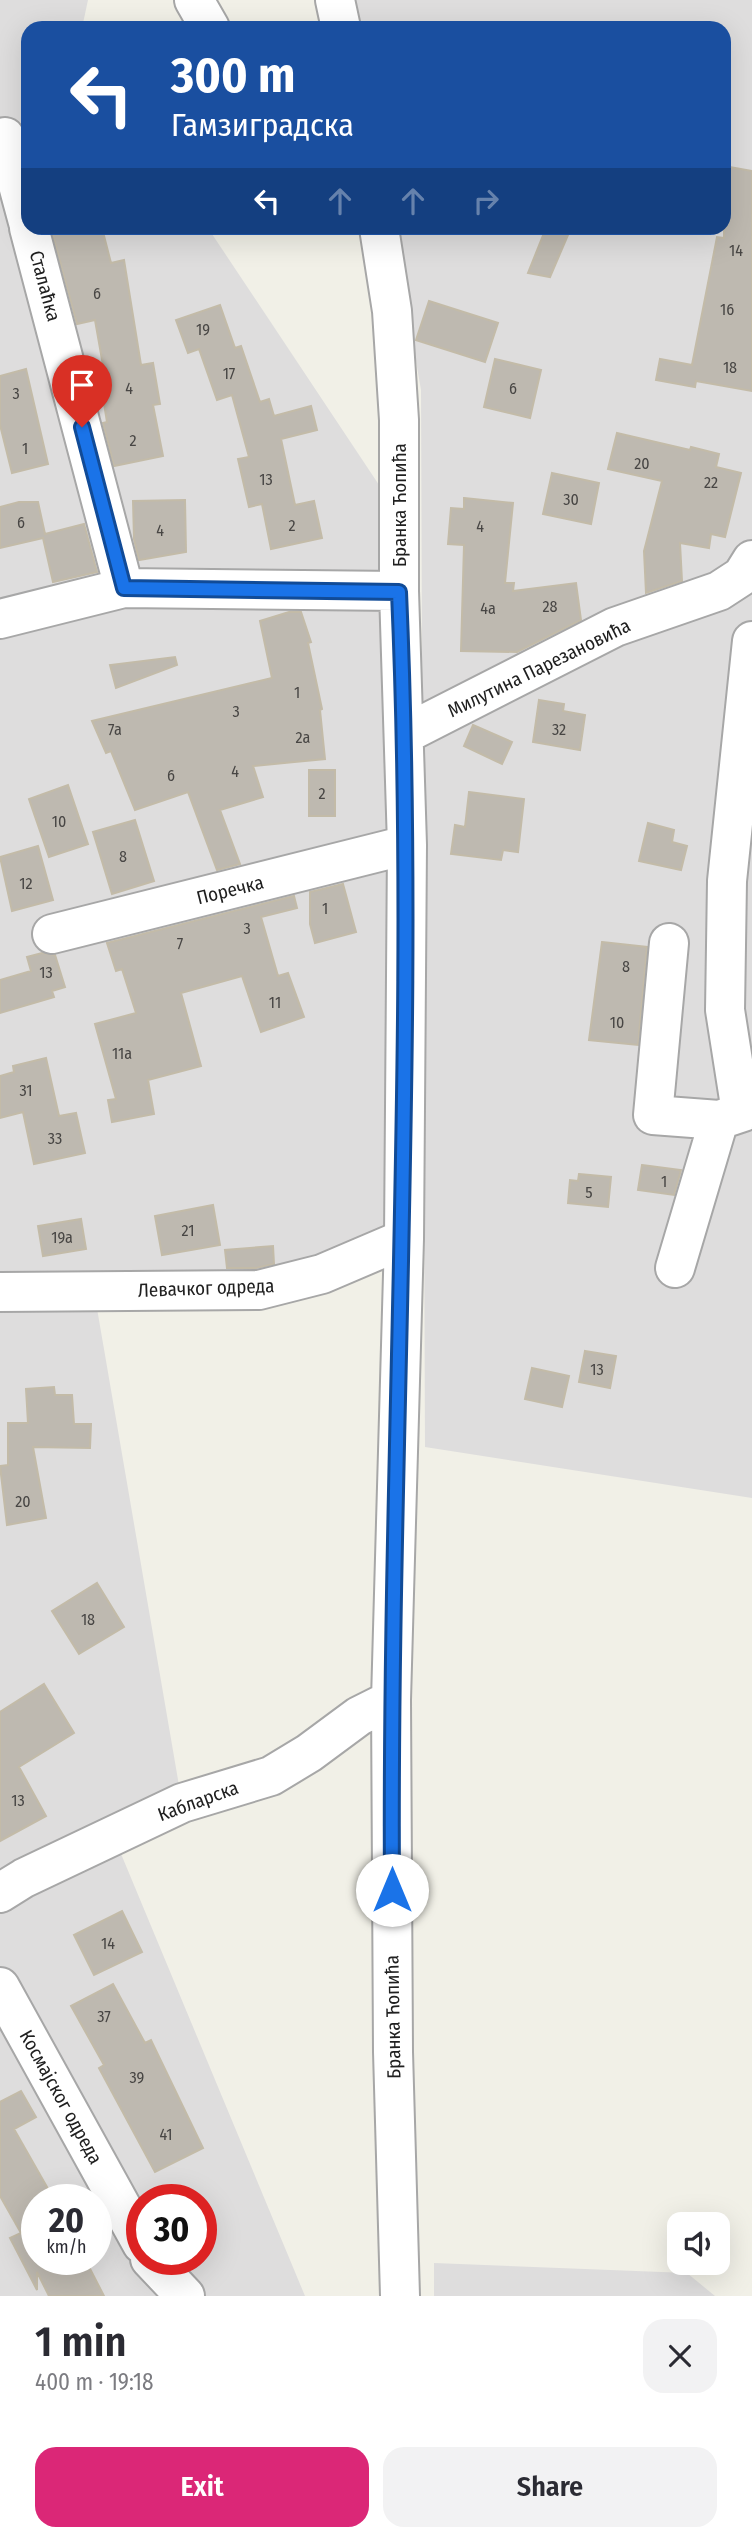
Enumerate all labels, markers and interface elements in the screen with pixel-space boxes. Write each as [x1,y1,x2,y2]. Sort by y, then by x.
text: 300 m [171,46,295,105]
icon: left [56,49,147,140]
text: Гамзиградска [171,106,354,144]
icon: left [248,182,286,220]
icon: ahead [321,182,359,220]
icon: ahead [394,182,432,220]
icon: right [467,182,505,220]
house number: 14 [729,241,743,260]
street label: Сталаћка [25,248,65,324]
house number: 6 [93,284,101,303]
house number: 16 [720,300,734,319]
house number: 19 [196,320,210,339]
pin [52,355,112,427]
house number: 18 [723,358,737,377]
house number: 17 [223,364,236,383]
icon: arrive [63,366,101,404]
house number: 4 [125,379,133,398]
house number: 6 [509,379,517,398]
house number: 3 [12,384,20,403]
house number: 2 [129,431,137,450]
house number: 1 [22,439,28,458]
street label: Бранка Ћопића [388,443,411,567]
house number: 20 [634,454,650,473]
house number: 13 [259,470,273,489]
house number: 22 [704,473,718,492]
house number: 30 [563,490,579,509]
house number: 6 [17,513,25,532]
house number: 2 [288,516,296,535]
house number: 4 [476,517,484,536]
house number: 4 [156,521,164,540]
house number: 28 [542,597,558,616]
house number: 4a [480,599,496,618]
street label: Милутина Парезановића [444,614,634,722]
house number: 1 [294,683,300,702]
house number: 3 [232,702,240,721]
house number: 7a [108,720,122,739]
house number: 32 [552,720,566,739]
house number: 2a [296,728,311,747]
house number: 4 [231,762,239,781]
house number: 6 [167,766,175,785]
house number: 2 [318,784,326,803]
house number: 10 [52,812,66,831]
house number: 8 [119,847,127,866]
street label: Поречка [194,871,266,909]
house number: 12 [19,874,33,893]
house number: 1 [322,899,328,918]
house number: 3 [243,919,251,938]
house number: 7 [177,934,184,953]
house number: 8 [622,957,630,976]
house number: 13 [39,963,53,982]
house number: 11 [269,993,281,1012]
house number: 10 [610,1013,624,1032]
house number: 11a [112,1044,132,1063]
house number: 31 [19,1081,33,1100]
house number: 33 [48,1129,62,1148]
house number: 1 [661,1172,667,1191]
house number: 5 [585,1183,593,1202]
house number: 21 [182,1221,194,1240]
house number: 19a [51,1228,73,1247]
street label: Левачког одреда [137,1274,275,1302]
house number: 13 [590,1360,604,1379]
house number: 20 [15,1492,31,1511]
house number: 18 [81,1610,95,1629]
street label: Кабларска [154,1776,242,1826]
house number: 13 [11,1791,25,1810]
position arrow [355,1853,429,1927]
house number: 14 [101,1934,115,1953]
street label: Бранка Ћопића [380,1955,406,2079]
house number: 37 [97,2007,111,2026]
street label: Космајског одреда [15,2026,107,2168]
house number: 39 [130,2068,145,2087]
house number: 41 [159,2125,173,2144]
speed limit sign: 30 [126,2184,217,2275]
text: 20 [49,2199,84,2241]
map controls [667,2212,730,2275]
button: sound [667,2212,730,2275]
text: km/h [46,2236,87,2258]
text: 1 min [35,2317,126,2367]
button: close [643,2319,717,2393]
text: 400 m · 19:18 [35,2368,153,2396]
button: Exit [35,2447,369,2527]
button: Share [383,2447,717,2527]

